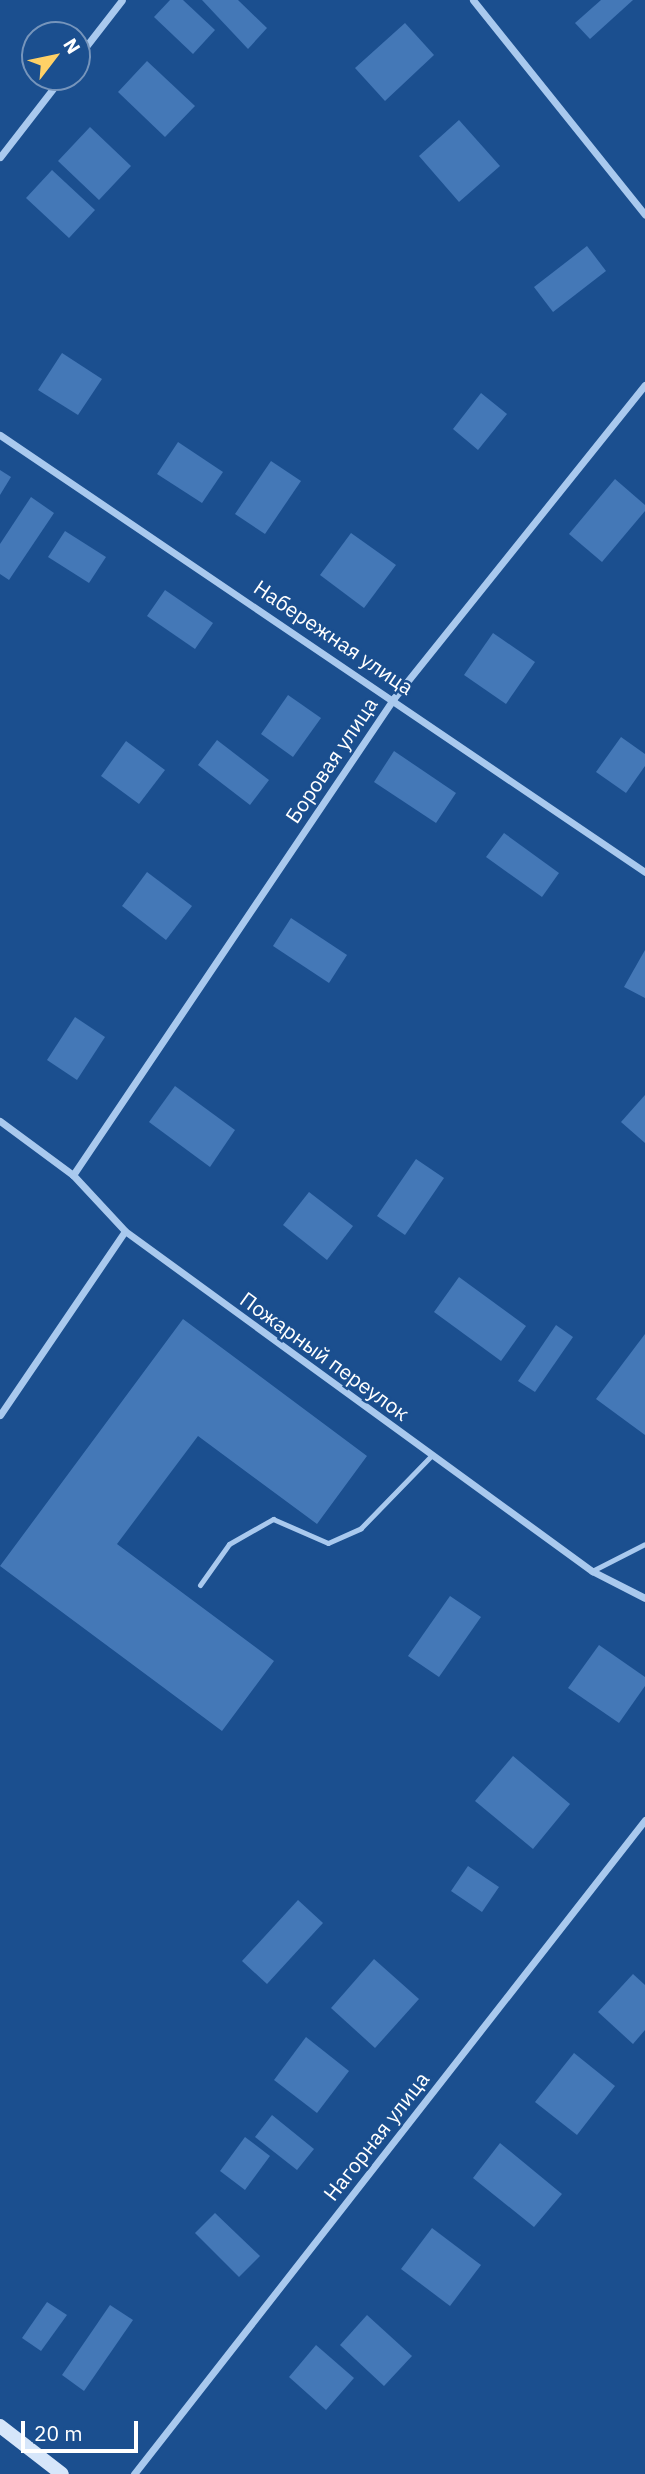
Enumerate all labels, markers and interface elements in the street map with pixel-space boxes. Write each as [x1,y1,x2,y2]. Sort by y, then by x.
north arrow [21,21,91,91]
text: N [58,34,86,58]
street label: Набережная улица [249,574,419,700]
street label: Боровая улица [280,692,382,828]
street label: Пожарный переулок [236,1286,414,1426]
street label: Нагорная улица [318,2067,434,2205]
scale bar [24,2408,142,2452]
text: 20 m [34,2419,83,2447]

